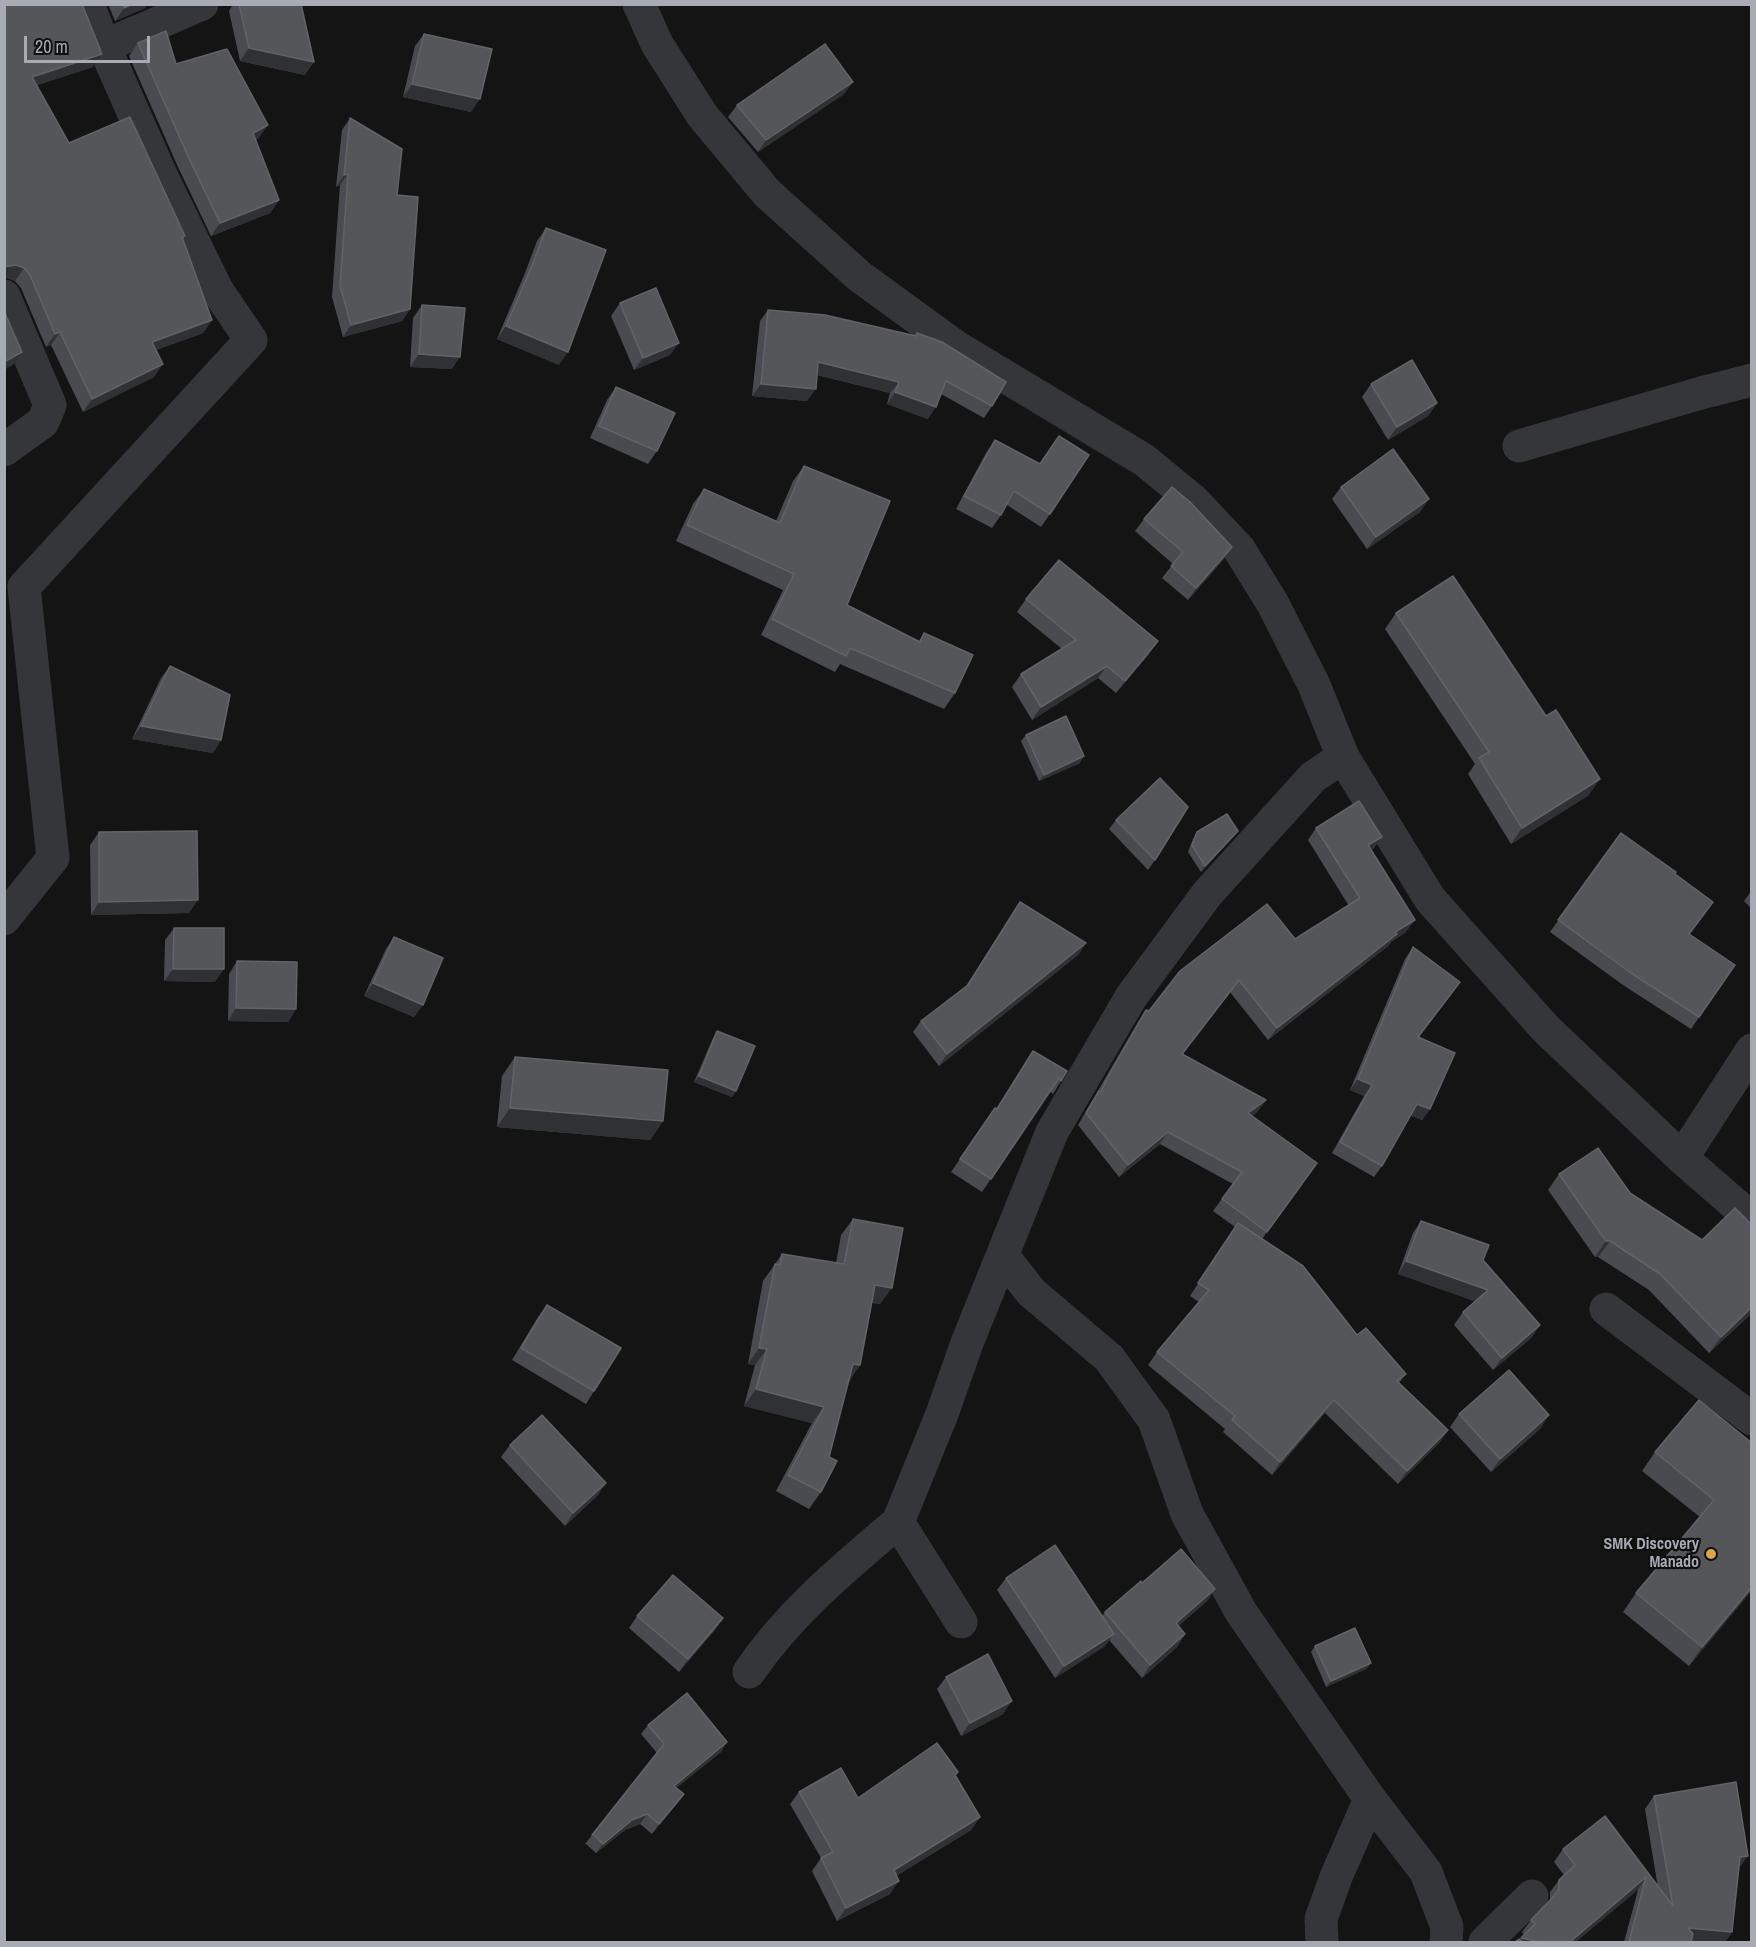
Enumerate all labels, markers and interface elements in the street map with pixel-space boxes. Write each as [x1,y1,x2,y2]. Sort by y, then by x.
scale bar [27,24,153,62]
text: 20 m [35,34,68,59]
place label: SMK Discovery Manado [1603,1535,1699,1573]
marker: SMK Discovery Manado [1704,1547,1718,1561]

